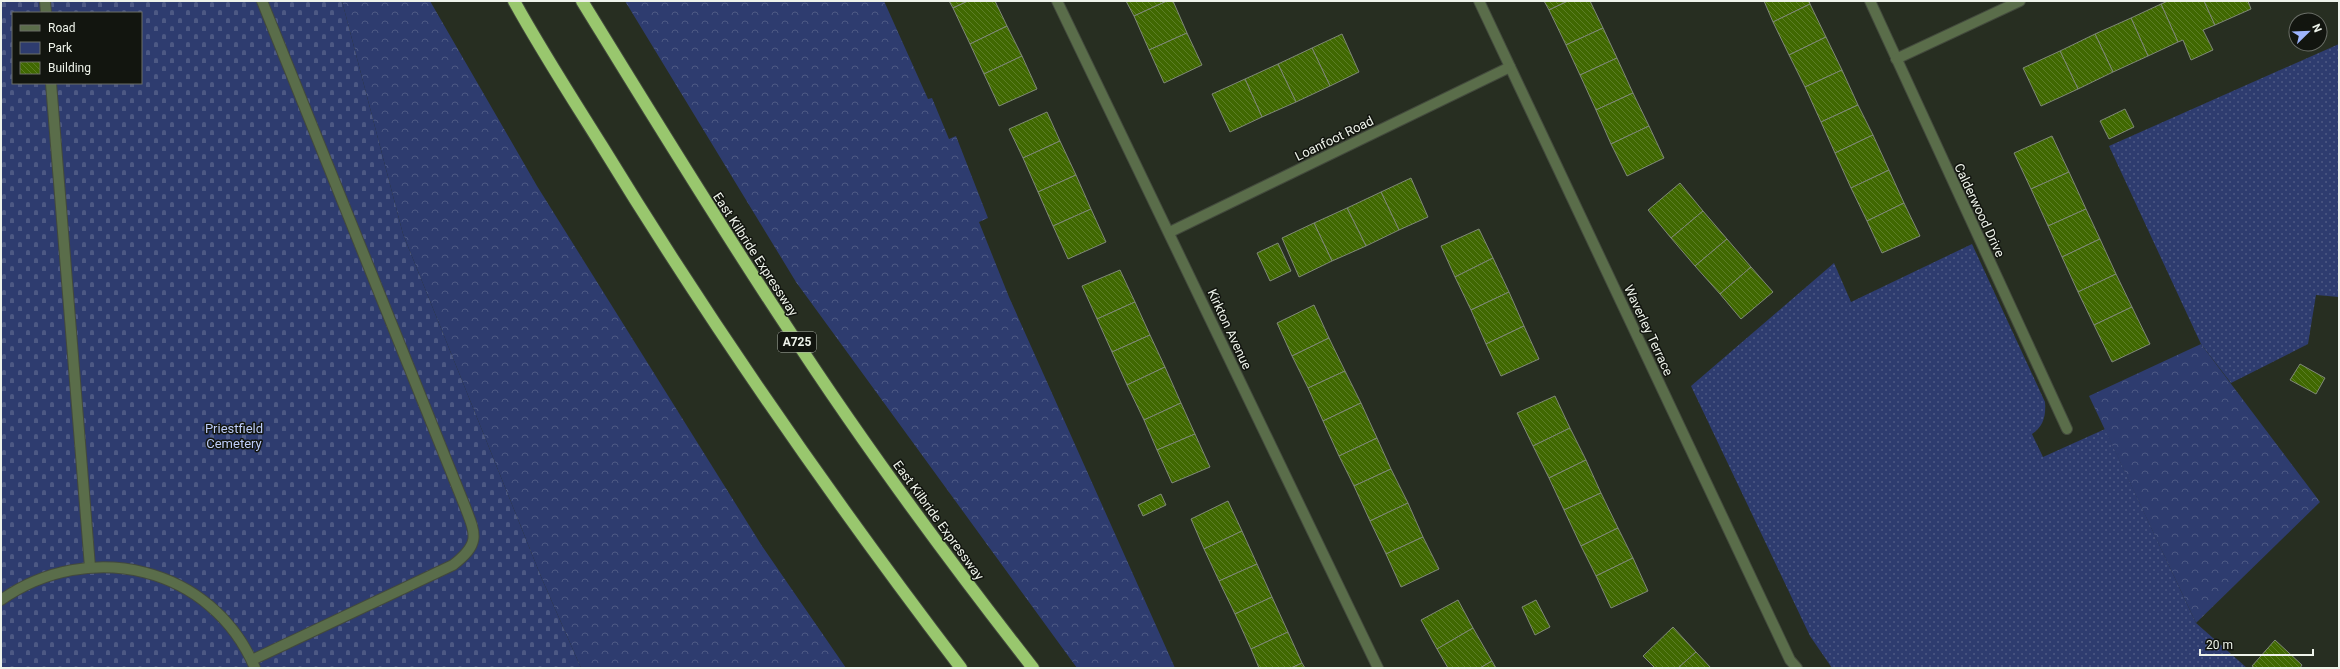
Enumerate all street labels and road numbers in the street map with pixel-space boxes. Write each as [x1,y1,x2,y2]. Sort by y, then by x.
street label: Loanfoot Road [1293,113,1376,164]
street label: Calderwood Drive [1951,161,2008,260]
street label: East Kilbride Expressway [710,190,801,319]
street label: Waverley Terrace [1621,283,1676,378]
street label: Kirkton Avenue [1204,287,1255,372]
road number: A725 [778,332,816,352]
street label: East Kilbride Expressway [890,458,987,583]

